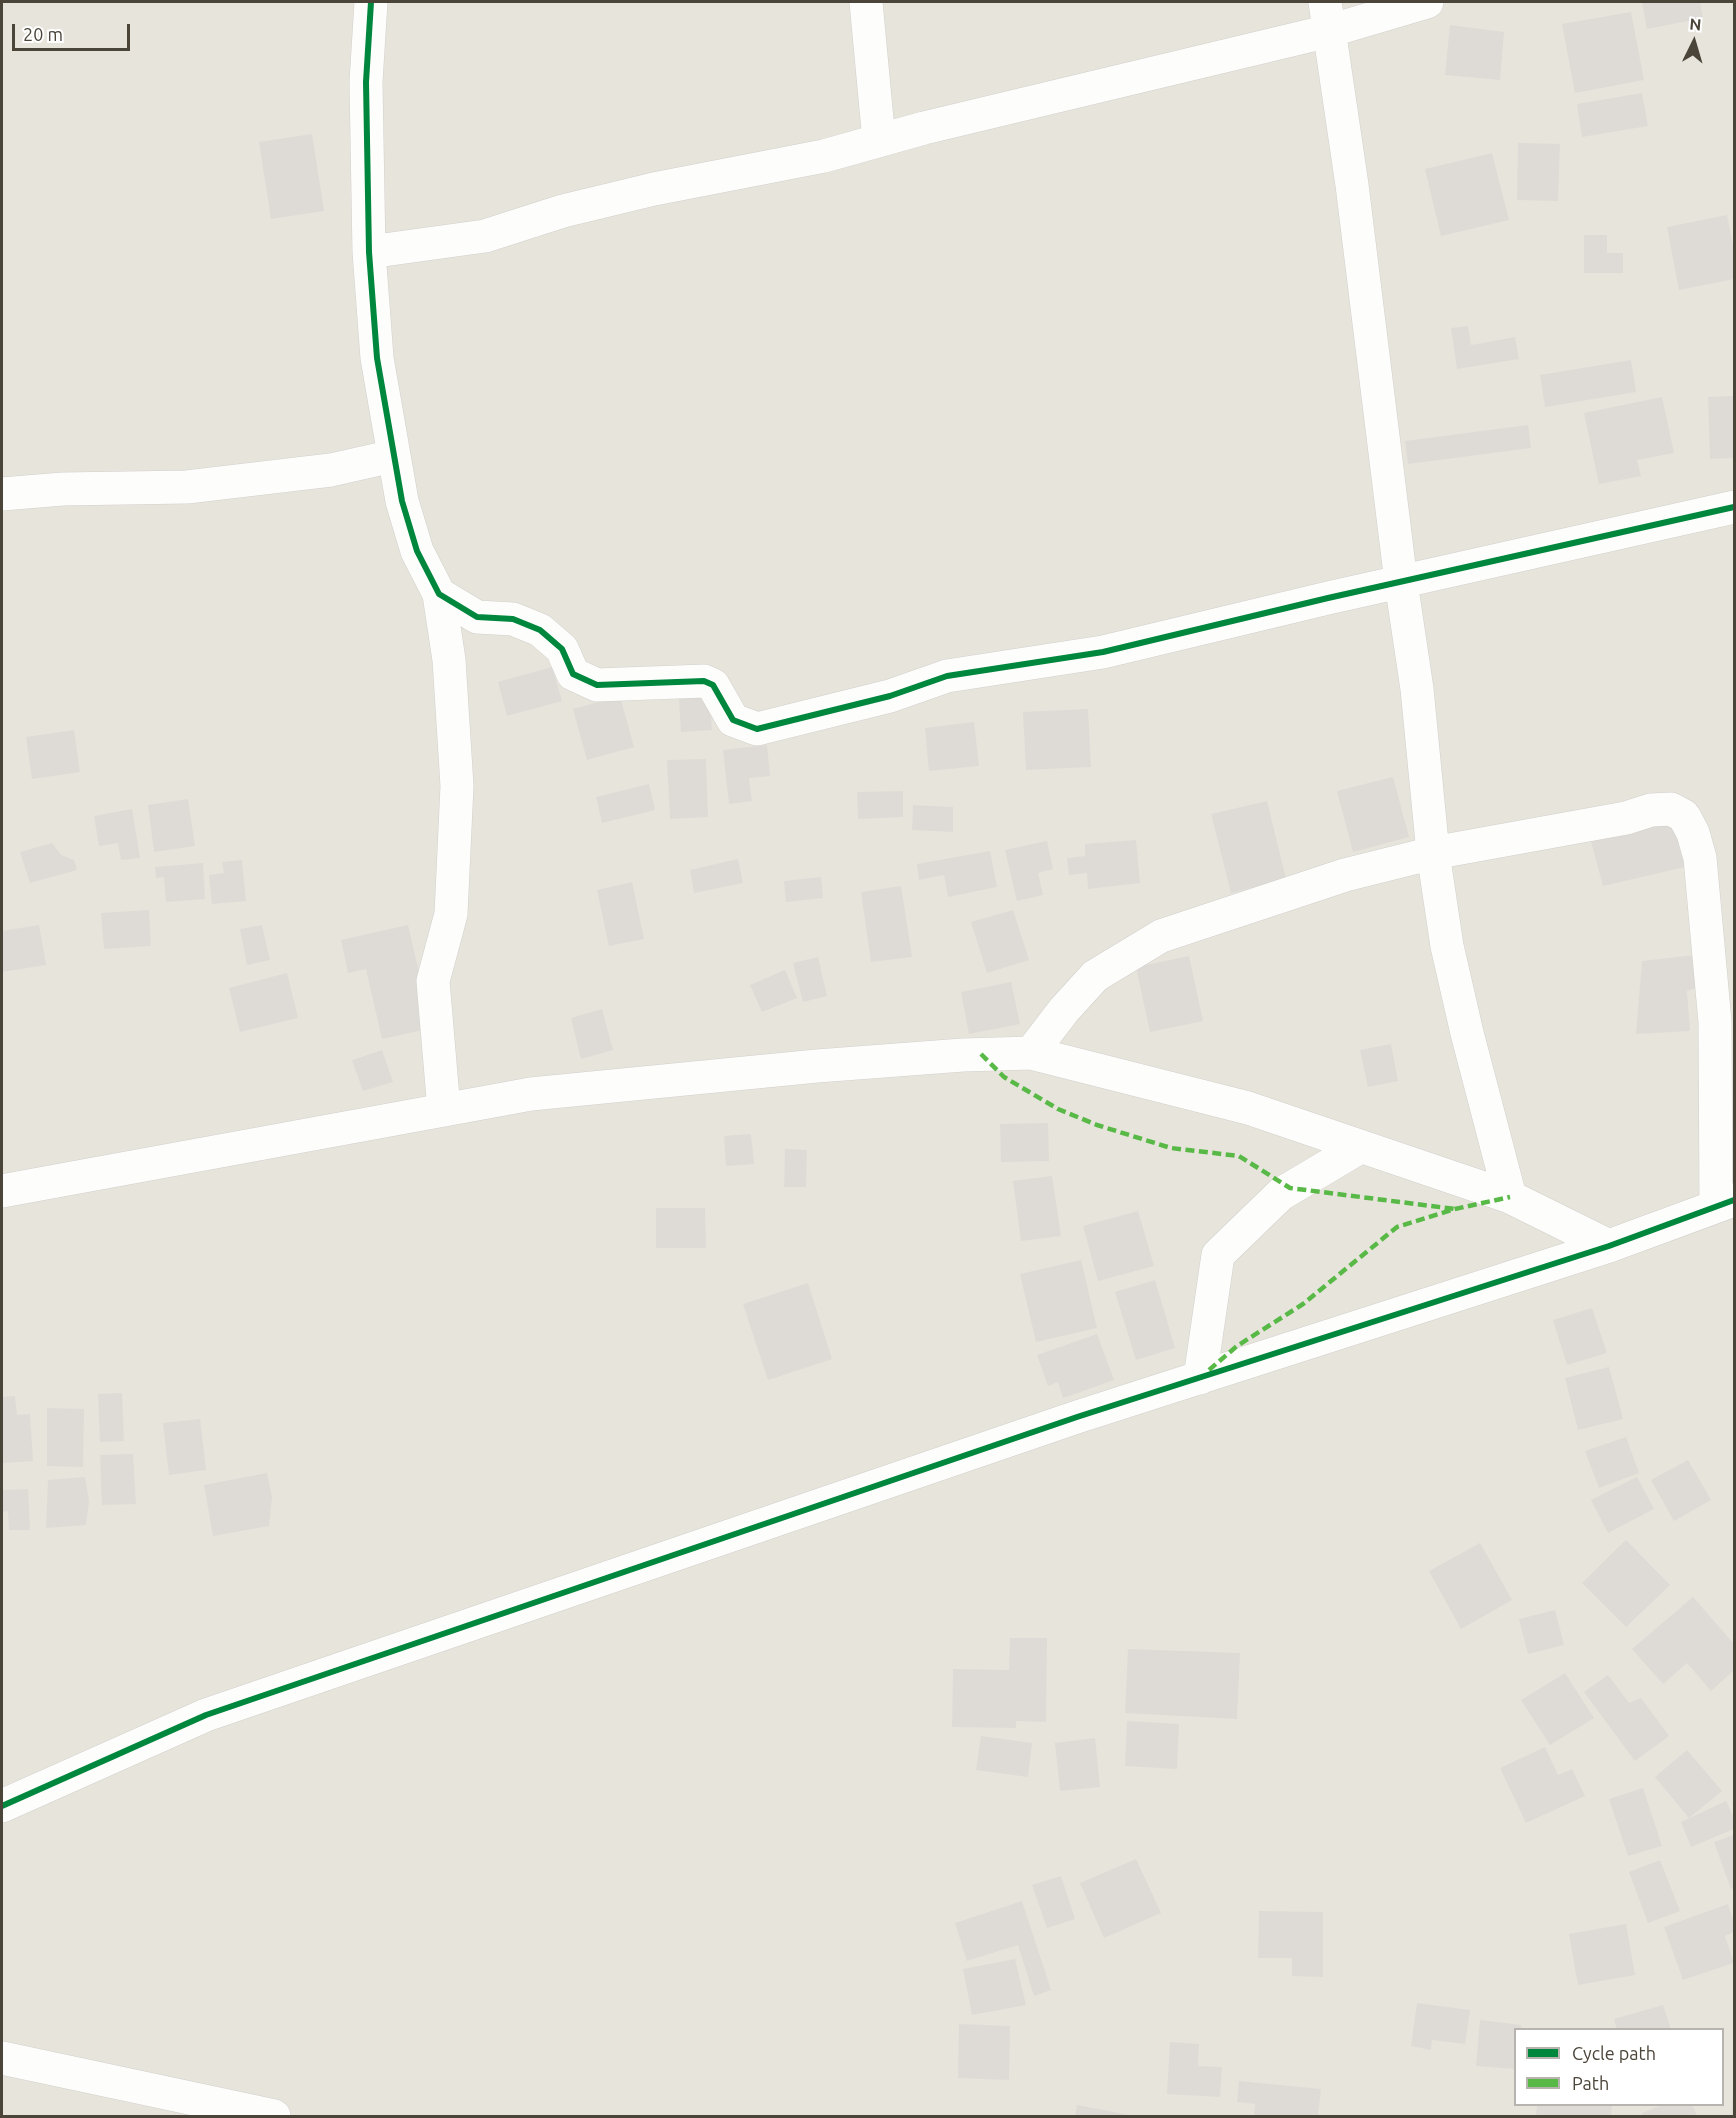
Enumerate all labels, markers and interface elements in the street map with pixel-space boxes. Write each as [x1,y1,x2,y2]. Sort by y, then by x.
scale bar [15,12,134,50]
north arrow [1664,12,1724,72]
text: N [1689,15,1702,34]
text: 20 m [23,24,63,44]
legend [1514,2028,1724,2106]
text: Cycle path [1572,2043,1656,2063]
text: Path [1572,2073,1609,2093]

